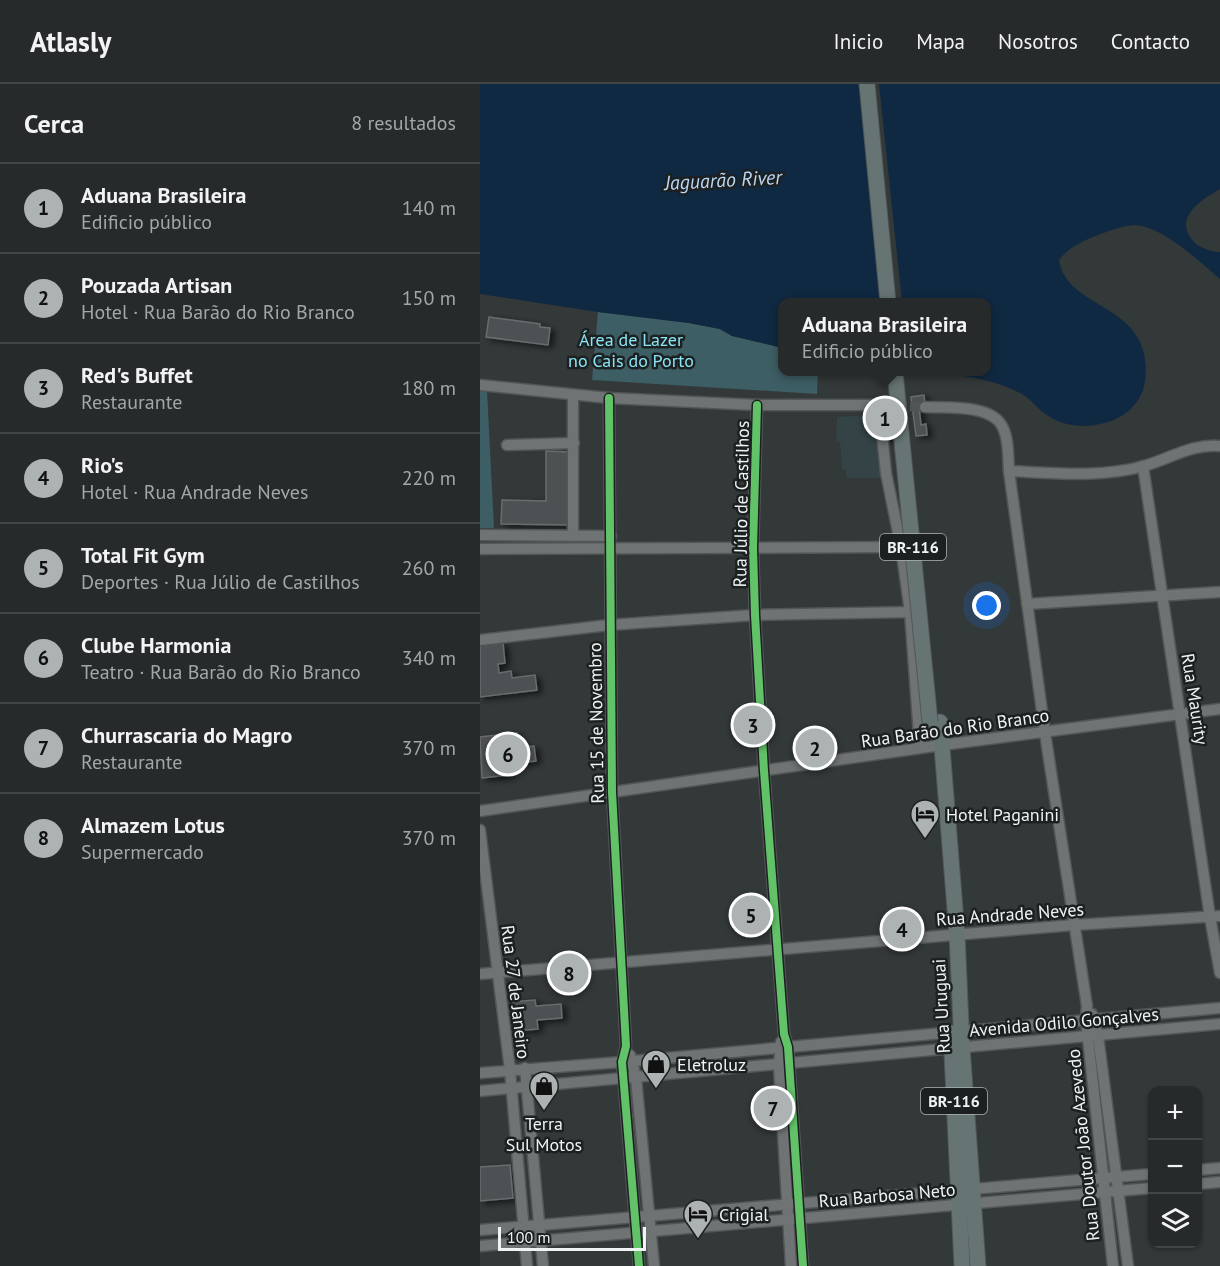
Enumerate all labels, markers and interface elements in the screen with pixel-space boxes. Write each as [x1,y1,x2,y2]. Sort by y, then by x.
text: Atlasly [30,23,112,60]
text: Inicio [834,28,883,55]
text: Mapa [916,28,965,55]
text: Nosotros [998,28,1078,55]
text: Contacto [1111,28,1190,55]
text: Cerca [24,107,84,140]
text: 8 resultados [351,110,456,136]
water label: Jaguarão River [662,164,784,196]
text: Aduana Brasileira [81,181,246,209]
text: 1 [38,195,49,221]
text: 140 m [402,195,456,221]
text: Edificio público [81,209,212,235]
text: Pouzada Artisan [81,271,232,299]
text: 2 [38,285,49,311]
text: 150 m [402,285,456,311]
popup [778,298,991,376]
text: Hotel · Rua Barão do Rio Branco [81,299,355,325]
text: Aduana Brasileira [802,310,967,338]
park label: Área de Lazer no Cais do Porto [568,328,694,372]
text: Edificio público [802,338,933,364]
text: Red's Buffet [81,361,193,389]
text: 3 [38,375,49,401]
text: 180 m [402,375,456,401]
text: Restaurante [81,389,182,415]
pin: 1 [866,396,904,440]
street label: Rua Júlio de Castilhos [728,420,754,588]
text: Rio's [81,451,124,479]
text: 4 [38,465,49,491]
text: 220 m [402,465,456,491]
text: Hotel · Rua Andrade Neves [81,479,308,505]
road number: BR-116 [880,534,946,560]
text: Total Fit Gym [81,541,205,569]
text: 5 [38,555,49,581]
text: 260 m [402,555,456,581]
text: Deportes · Rua Júlio de Castilhos [81,569,360,595]
your location [972,591,1001,620]
text: Clube Harmonia [81,631,231,659]
street label: Rua 15 de Novembro [583,642,609,804]
text: 6 [38,645,49,671]
text: 340 m [402,645,456,671]
street label: Rua Maurity [1176,652,1214,747]
text: Teatro · Rua Barão do Rio Branco [81,659,361,685]
pin: 3 [734,702,772,748]
street label: Rua Barão do Rio Branco [859,703,1051,753]
text: Churrascaria do Magro [81,721,292,749]
pin: 2 [796,726,834,770]
pin: 6 [489,732,528,776]
text: 7 [38,735,49,761]
text: 370 m [402,735,456,761]
text: Restaurante [81,749,182,775]
hotel icon: Hotel Paganini [909,798,941,840]
place label: Hotel Paganini [946,803,1059,826]
text: Almazem Lotus [81,811,225,839]
text: 8 [38,825,49,851]
text: 370 m [402,825,456,851]
text: Supermercado [81,839,204,865]
pin: 5 [732,892,770,938]
street label: Rua Andrade Neves [935,897,1085,931]
pin: 4 [882,906,922,952]
street label: Rua 27 de Janeiro [496,924,536,1060]
pin: 8 [550,950,589,996]
street label: Rua Uruguai [927,958,955,1054]
street label: Avenida Odilo Gonçalves [968,1002,1160,1042]
shop icon: Eletroluz [640,1048,672,1090]
street label: Rua Doutor João Azevedo [1061,1048,1105,1242]
place label: Eletroluz [677,1053,746,1076]
shop icon: Terra Sul Motos [528,1070,560,1112]
pin: 7 [754,1086,792,1130]
map controls [1148,1086,1202,1248]
button: + [1148,1086,1202,1140]
road number: BR-116 [921,1088,987,1114]
place label: Terra Sul Motos [506,1112,582,1156]
button: − [1148,1140,1202,1194]
street label: Rua Barbosa Neto [818,1178,956,1212]
button: layers [1148,1194,1202,1248]
hotel icon: Crigial [682,1198,714,1240]
place label: Crigial [719,1203,769,1226]
scale bar [498,1224,646,1252]
text: 100 m [507,1227,550,1247]

